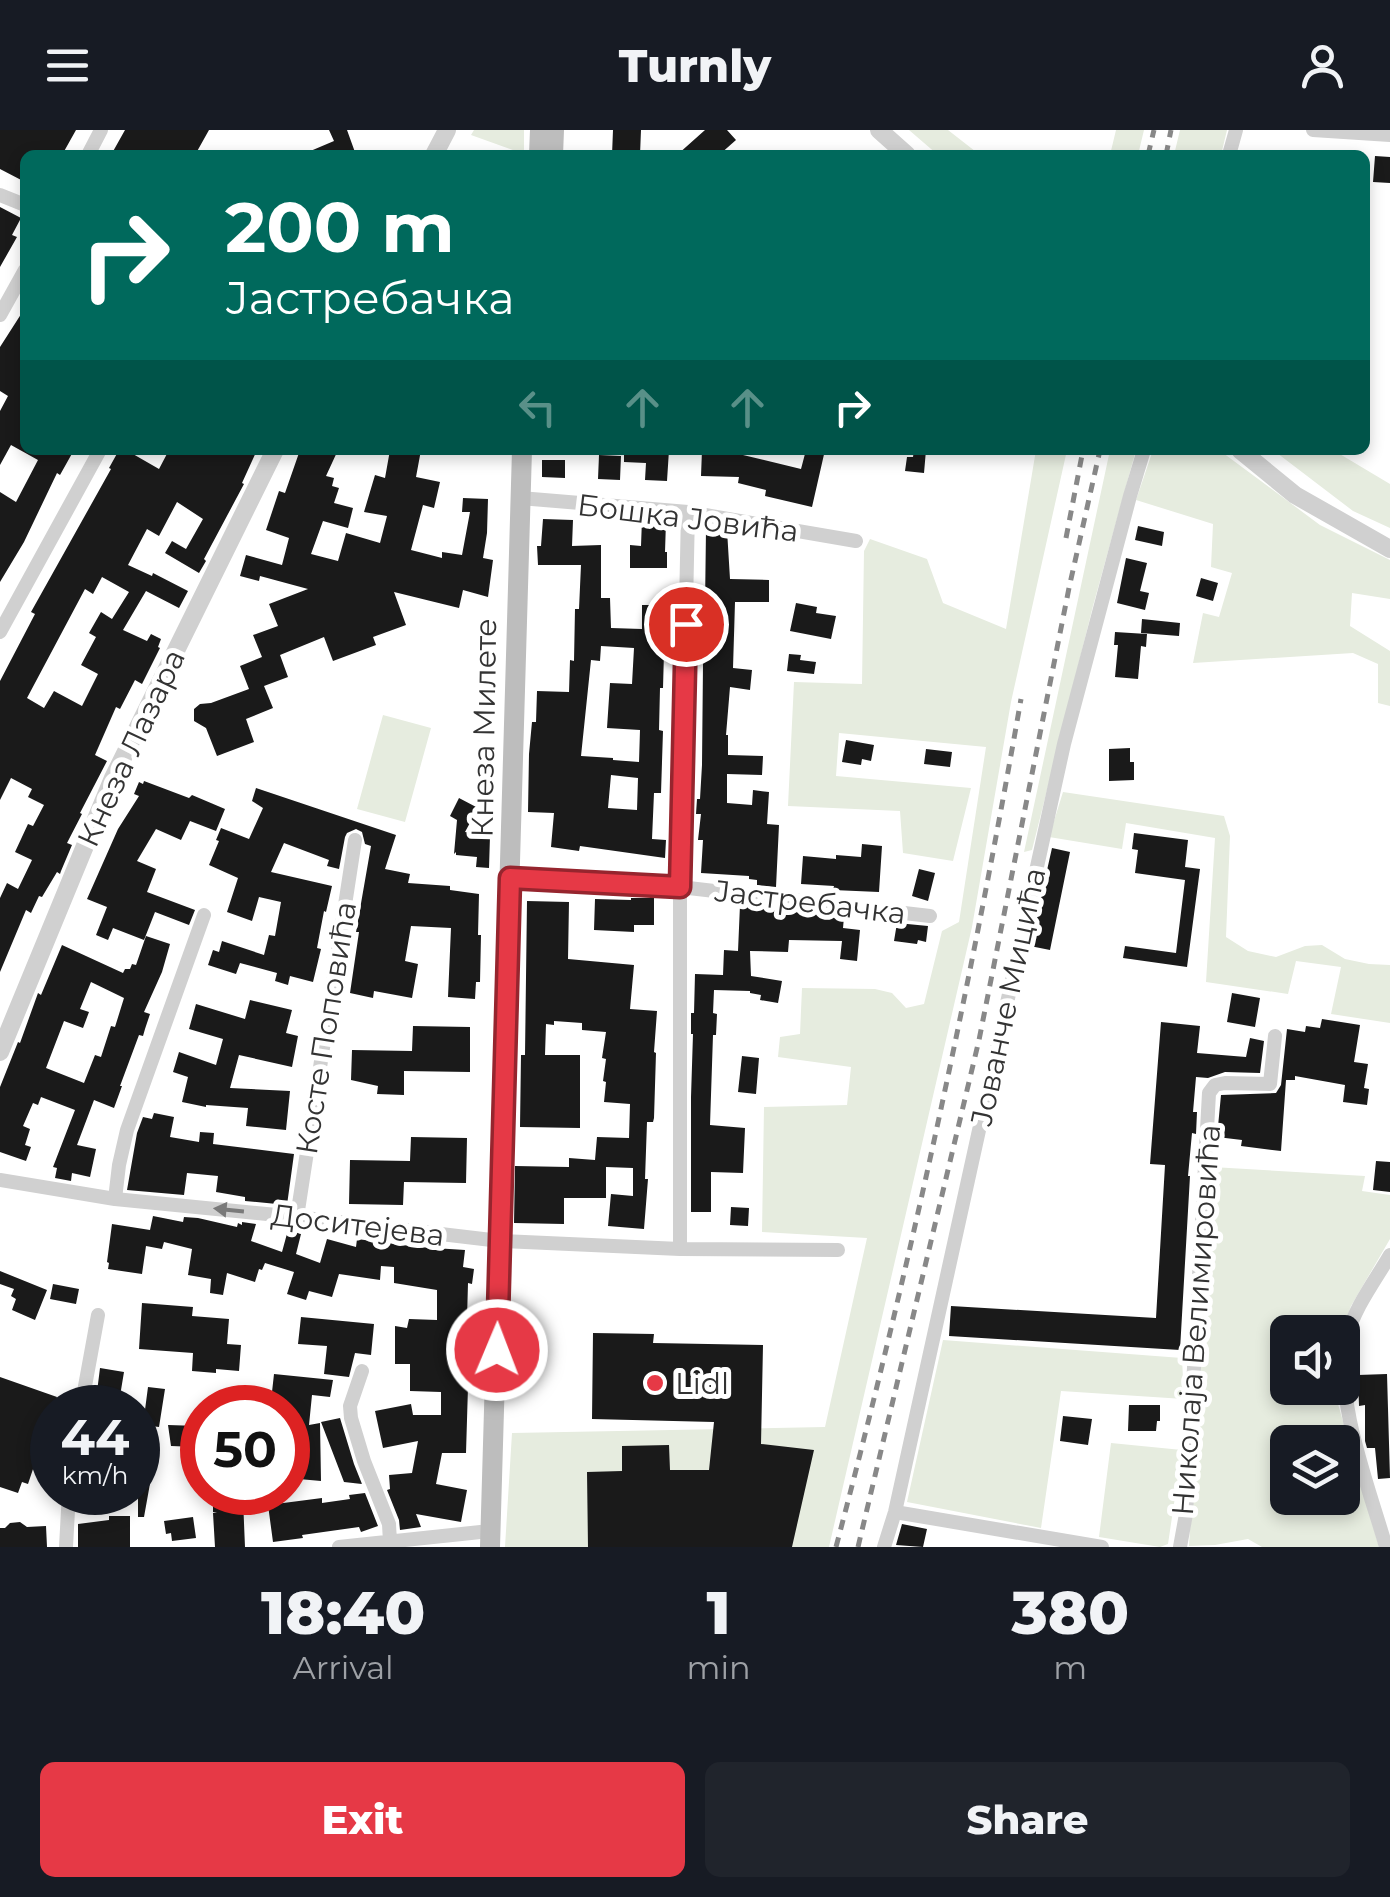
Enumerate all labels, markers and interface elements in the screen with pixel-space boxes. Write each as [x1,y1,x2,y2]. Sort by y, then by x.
icon: menu [40,38,95,93]
text: Turnly [619,38,771,93]
icon: person [1295,38,1350,93]
text: 200 m [225,184,455,270]
icon: right [60,190,190,320]
text: Јастребачка [225,270,514,325]
icon: left [510,380,565,435]
icon: ahead [615,380,670,435]
icon: ahead [720,380,775,435]
icon: right [825,380,880,435]
street label: Бошка Јовића [575,486,801,550]
pin [644,582,729,667]
icon: arrive [659,597,714,652]
street label: Кнеза Милете [464,618,504,838]
street label: Кнеза Лазара [69,643,193,853]
street label: Јованче Мицића [963,864,1053,1130]
street label: Јастребачка [712,872,908,932]
street label: Косте Поповића [288,899,364,1157]
street label: Николаја Велимировића [1164,1123,1228,1517]
street label: Доситејева [269,1196,447,1254]
one-way arrow [212,1202,244,1218]
position arrow [445,1298,549,1402]
map controls [1270,1315,1360,1515]
button: sound [1270,1315,1360,1405]
place label: Lidl [675,1365,729,1402]
marker: Lidl [644,1372,666,1394]
speed limit sign: 50 [180,1385,310,1515]
text: 44 [61,1407,129,1468]
button: layers [1270,1425,1360,1515]
text: km/h [62,1460,128,1490]
text: 18:40 [261,1576,425,1649]
text: 1 [706,1576,731,1649]
text: 380 [1012,1576,1129,1649]
text: Arrival [293,1648,394,1687]
text: min [686,1648,751,1687]
text: m [1053,1648,1087,1687]
button: Exit [40,1762,685,1877]
button: Share [705,1762,1350,1877]

